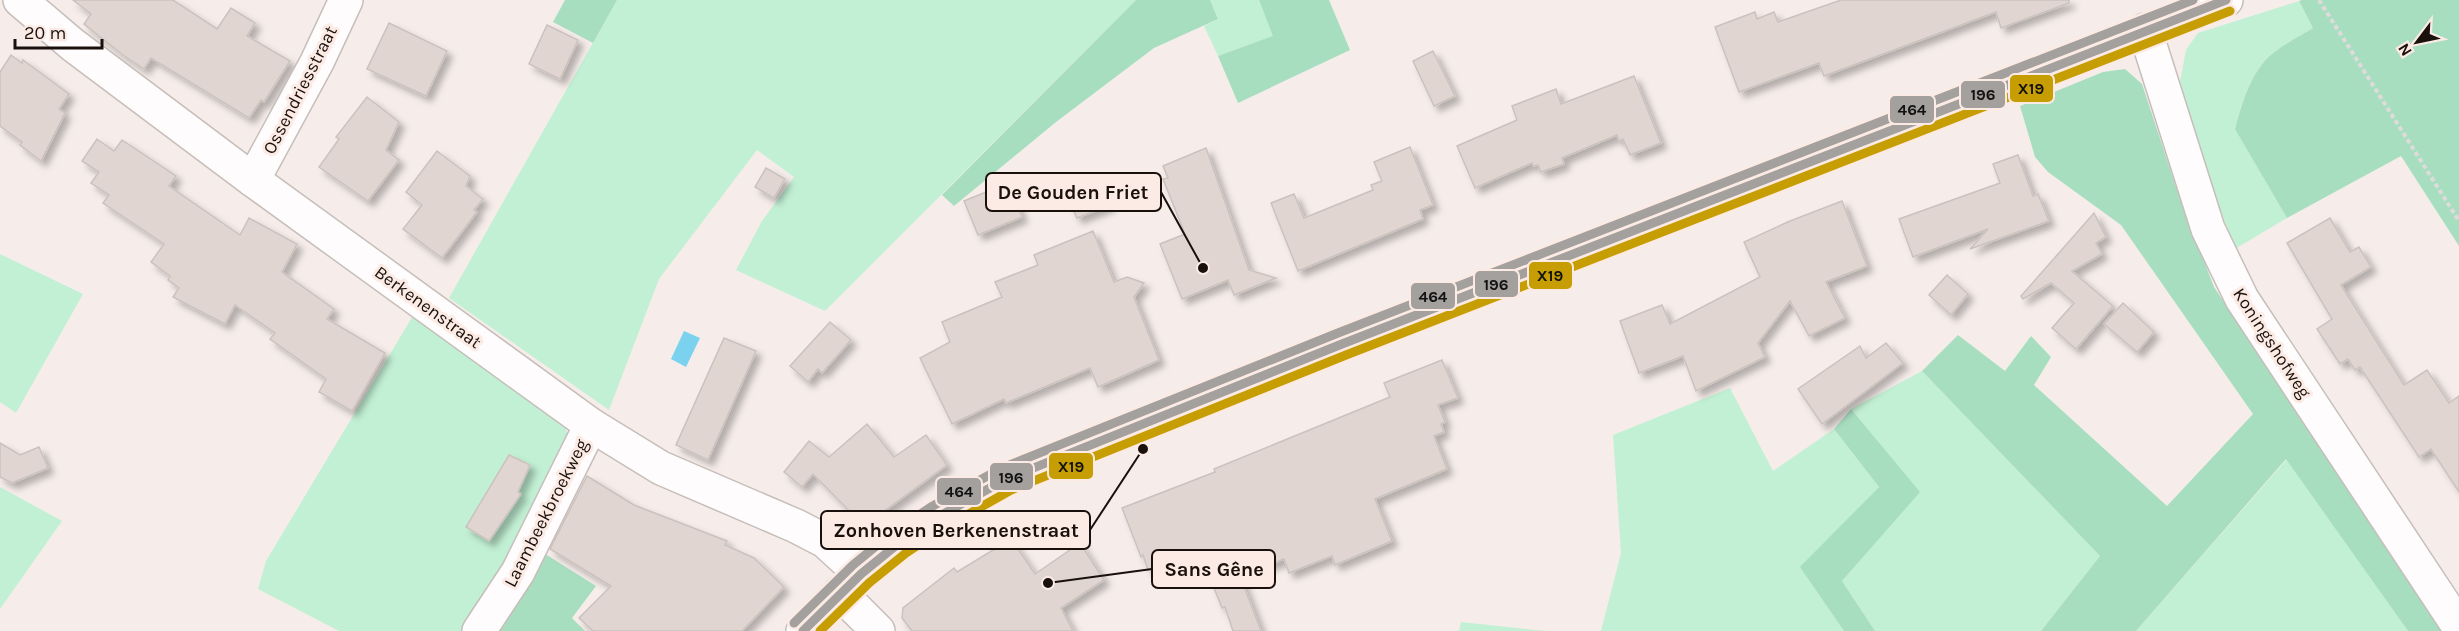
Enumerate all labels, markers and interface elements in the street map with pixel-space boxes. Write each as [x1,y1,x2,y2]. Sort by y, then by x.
scale bar [15,12,102,50]
north arrow [2387,12,2447,72]
text: 20 m [24,22,66,44]
street label: Ossendriesstraat [258,22,342,158]
text: N [2394,40,2416,60]
line badge: X19 [2009,74,2054,103]
text: X19 [2018,79,2044,98]
line badge: 196 [1960,80,2006,109]
text: 196 [1970,85,1996,104]
line badge: 464 [1889,95,1935,124]
text: 464 [1898,100,1927,119]
callout: De Gouden Friet [986,173,1161,211]
text: De Gouden Friet [997,181,1149,204]
street label: Berkenenstraat [370,261,486,353]
line badge: X19 [1528,261,1573,290]
text: X19 [1537,266,1563,285]
line badge: 196 [1474,270,1519,298]
text: 196 [1483,275,1509,294]
line badge: 464 [1410,282,1456,310]
street label: Koningshofweg [2228,284,2316,402]
text: 464 [1419,287,1448,306]
street label: Laambeekbroekweg [499,435,593,591]
line badge: X19 [1048,452,1094,480]
text: X19 [1058,457,1084,476]
line badge: 196 [989,462,1034,491]
text: 196 [998,468,1024,487]
line badge: 464 [936,477,982,506]
text: 464 [945,482,974,501]
callout: Zonhoven Berkenenstraat [821,511,1090,549]
text: Zonhoven Berkenenstraat [833,519,1079,542]
callout: Sans Gêne [1152,550,1275,588]
text: Sans Gêne [1164,558,1264,581]

